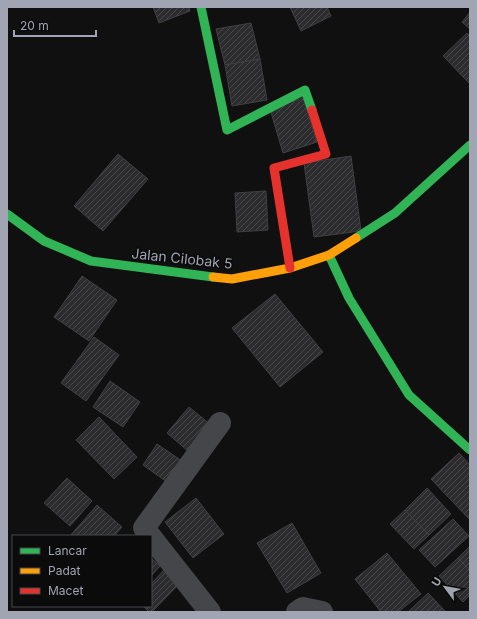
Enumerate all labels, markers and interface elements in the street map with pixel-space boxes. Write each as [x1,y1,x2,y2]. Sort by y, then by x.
scale bar [14,12,96,38]
text: 20 m [20,18,49,33]
street label: Jalan Cilobak 5 [131,244,233,272]
legend [12,535,152,607]
text: Lancar [48,543,87,558]
text: Padat [48,563,80,578]
north arrow [425,567,465,607]
text: U [428,575,445,589]
text: Macet [48,583,83,598]

